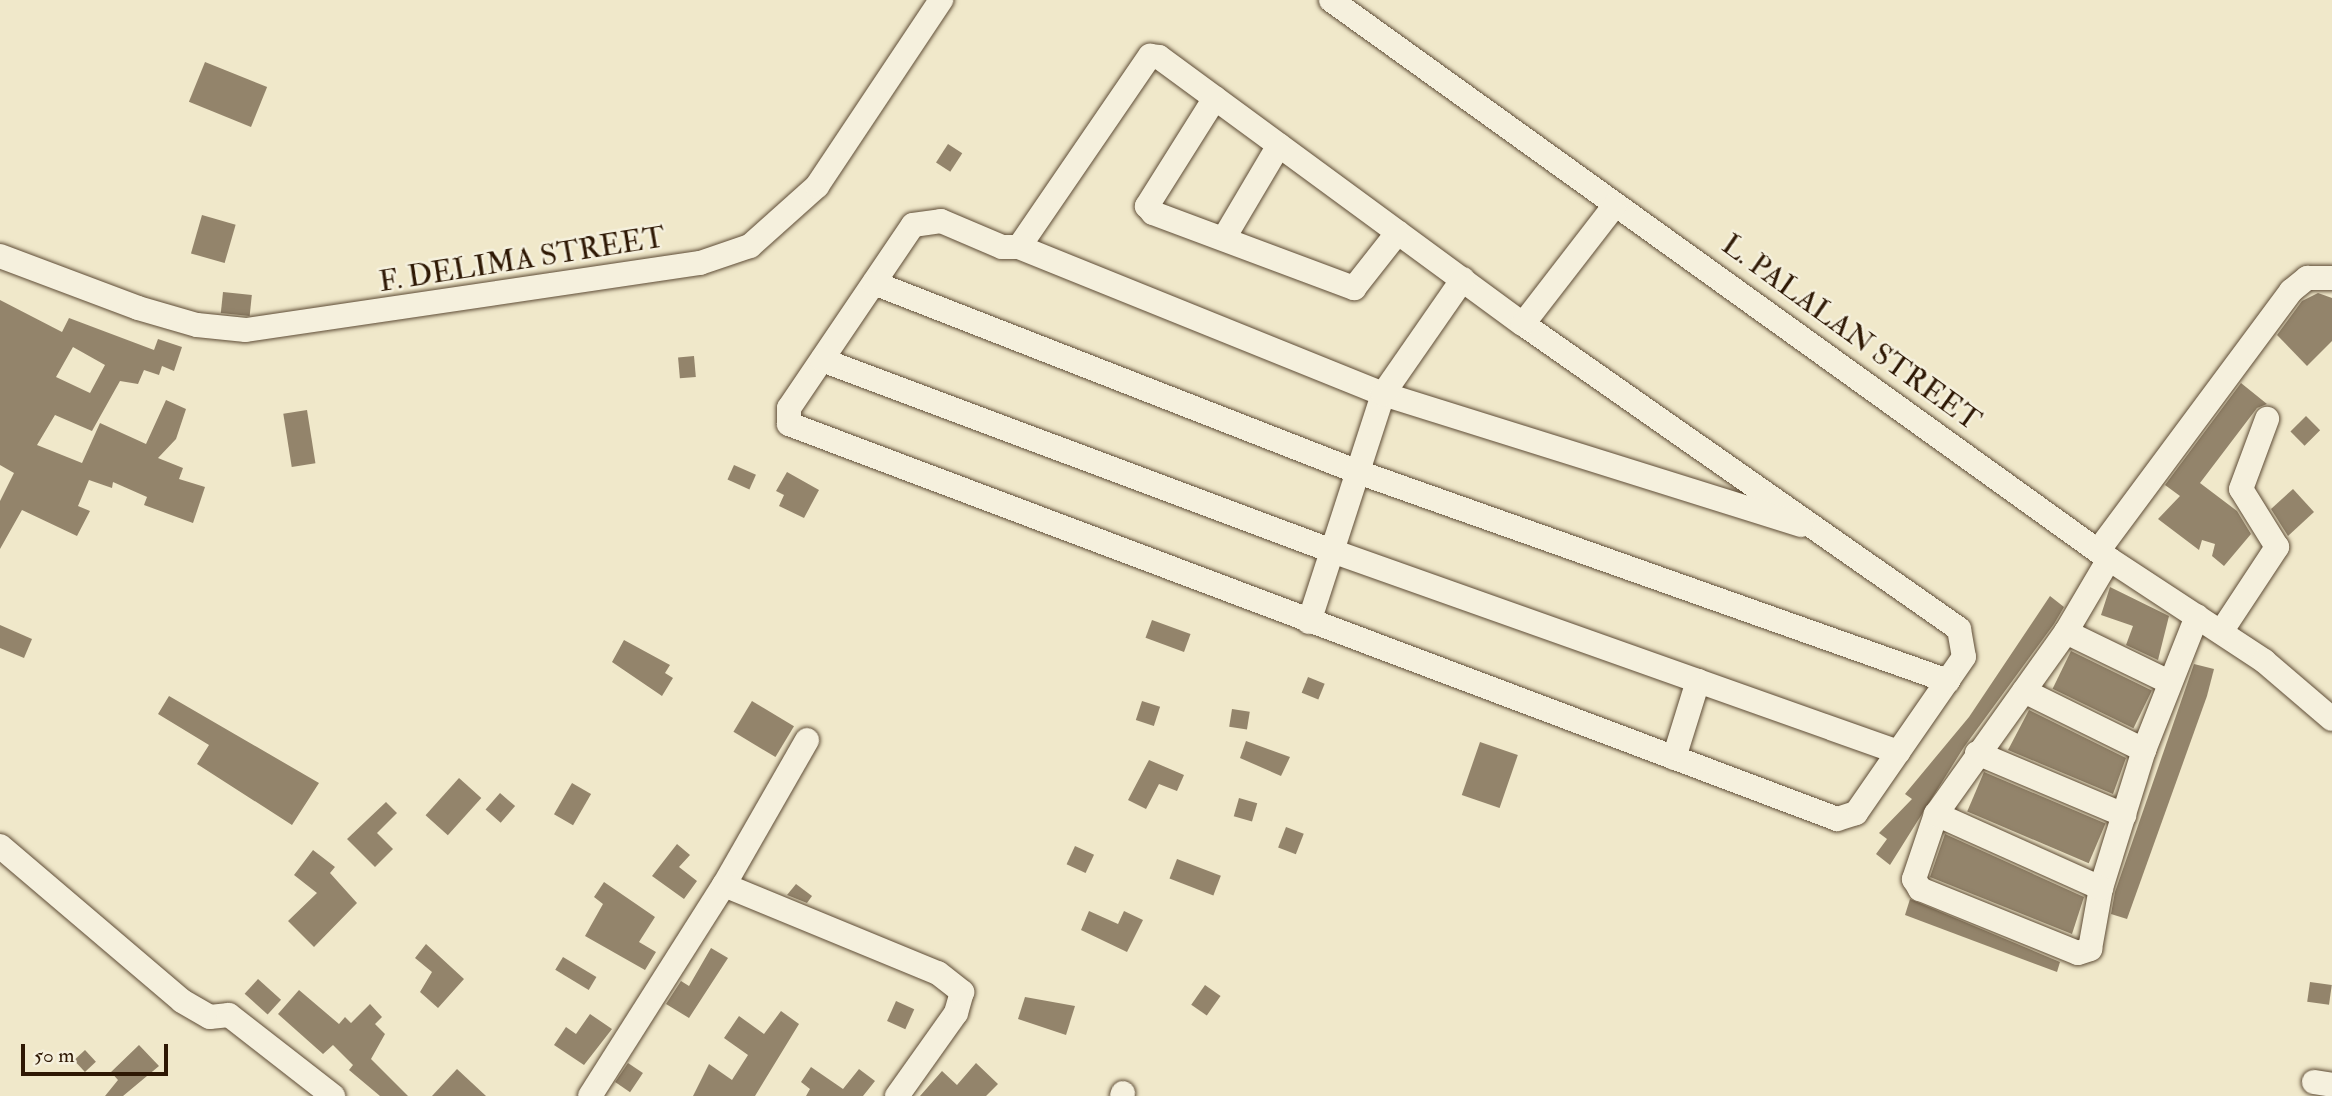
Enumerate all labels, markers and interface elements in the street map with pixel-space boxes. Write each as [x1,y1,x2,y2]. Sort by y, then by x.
street label: F. DELIMA STREET [376,220,668,300]
street label: L. PALALAN STREET [1714,227,1988,439]
scale bar [24,1030,172,1074]
text: 50 m [34,1042,75,1069]

